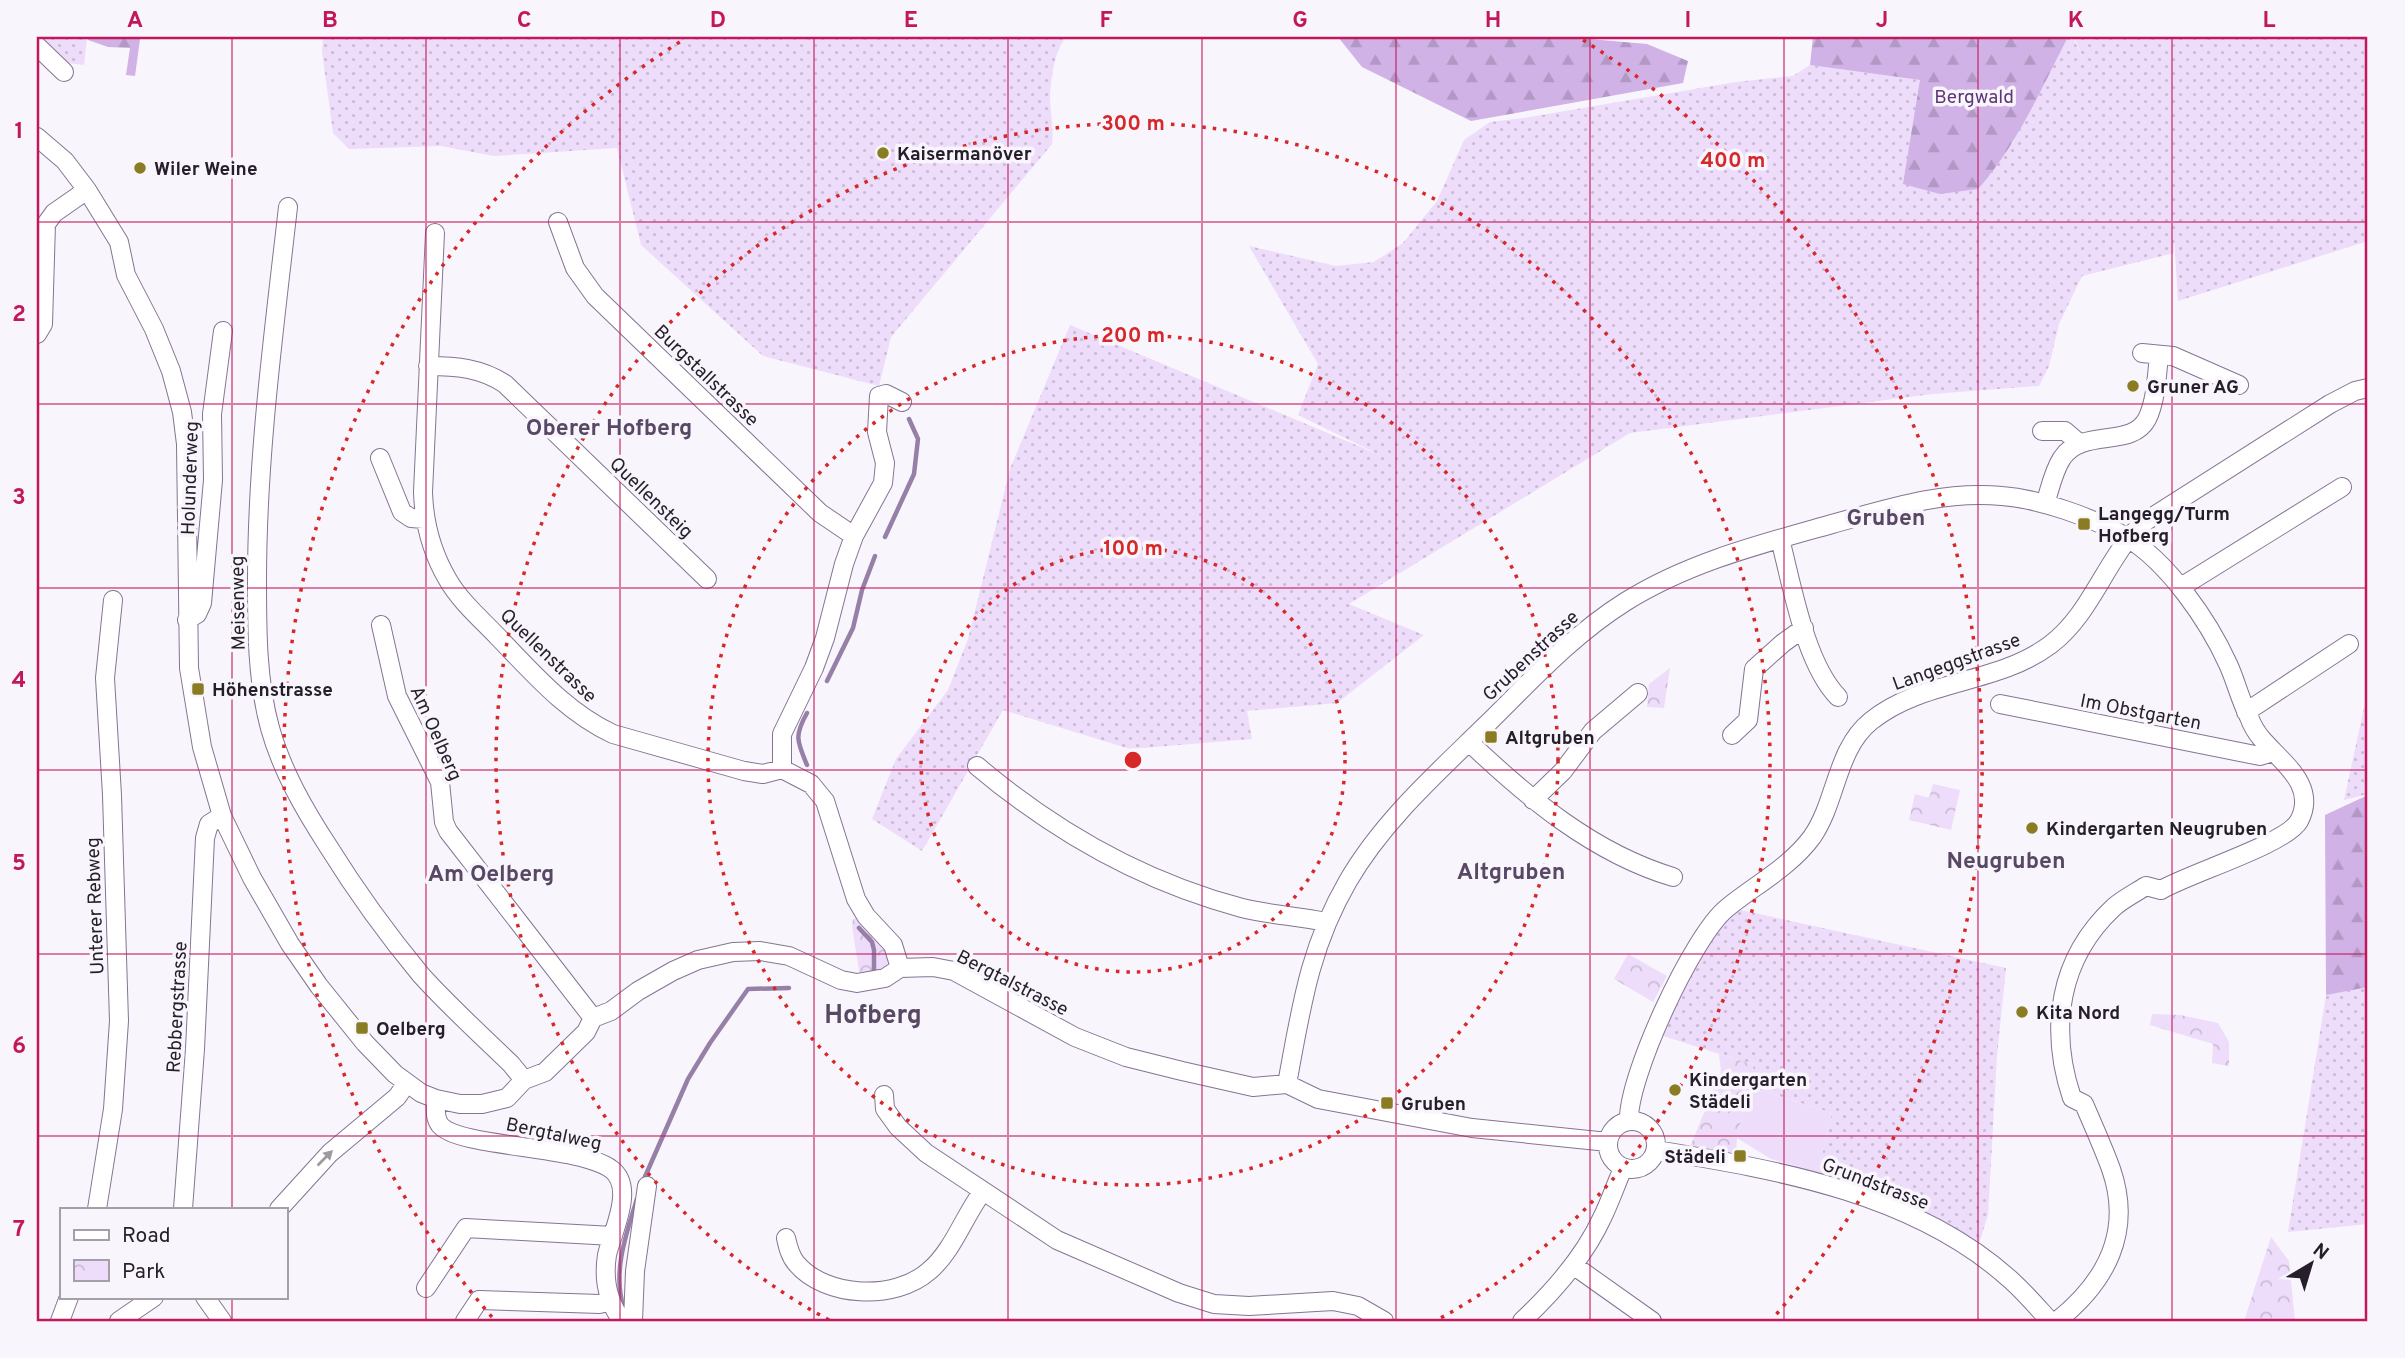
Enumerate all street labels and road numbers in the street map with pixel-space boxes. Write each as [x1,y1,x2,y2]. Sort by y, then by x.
street label: Burgstallstrasse [648,320,763,433]
street label: Holunderweg [177,421,205,535]
street label: Quellensteig [604,453,698,544]
street label: Meisenweg [226,555,252,651]
street label: Quellenstrasse [494,604,601,709]
street label: Grubenstrasse [1478,606,1585,707]
street label: Langeggstrasse [1889,629,2024,697]
street label: Am Oelberg [404,683,467,785]
street label: Im Obstgarten [2078,689,2203,736]
street label: Unterer Rebweg [82,837,110,975]
street label: Rebbergstrasse [163,941,193,1074]
street label: Bergtalstrasse [952,945,1072,1022]
street label: Bergtalweg [504,1113,604,1157]
street label: Grundstrasse [1818,1153,1932,1216]

